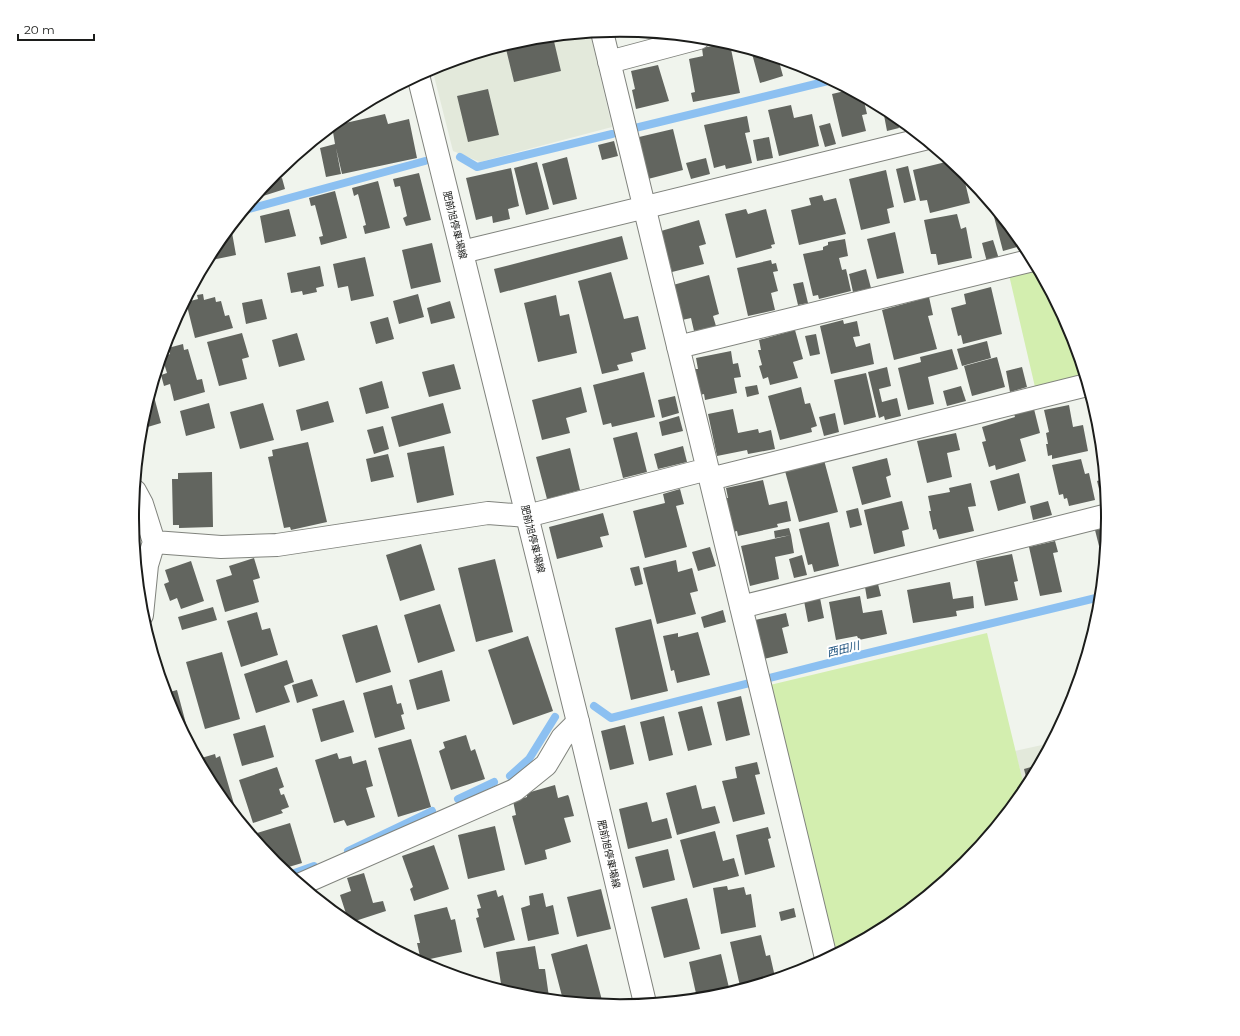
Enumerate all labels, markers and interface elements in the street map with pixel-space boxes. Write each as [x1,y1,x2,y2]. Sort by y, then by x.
scale bar [18,16,94,42]
text: 20 m [24,22,55,37]
street label: 肥前旭停車場線 [440,189,470,261]
street label: 肥前旭停車場線 [518,503,548,575]
water label: 西田川 [825,638,862,660]
street label: 肥前旭停車場線 [595,818,623,890]

